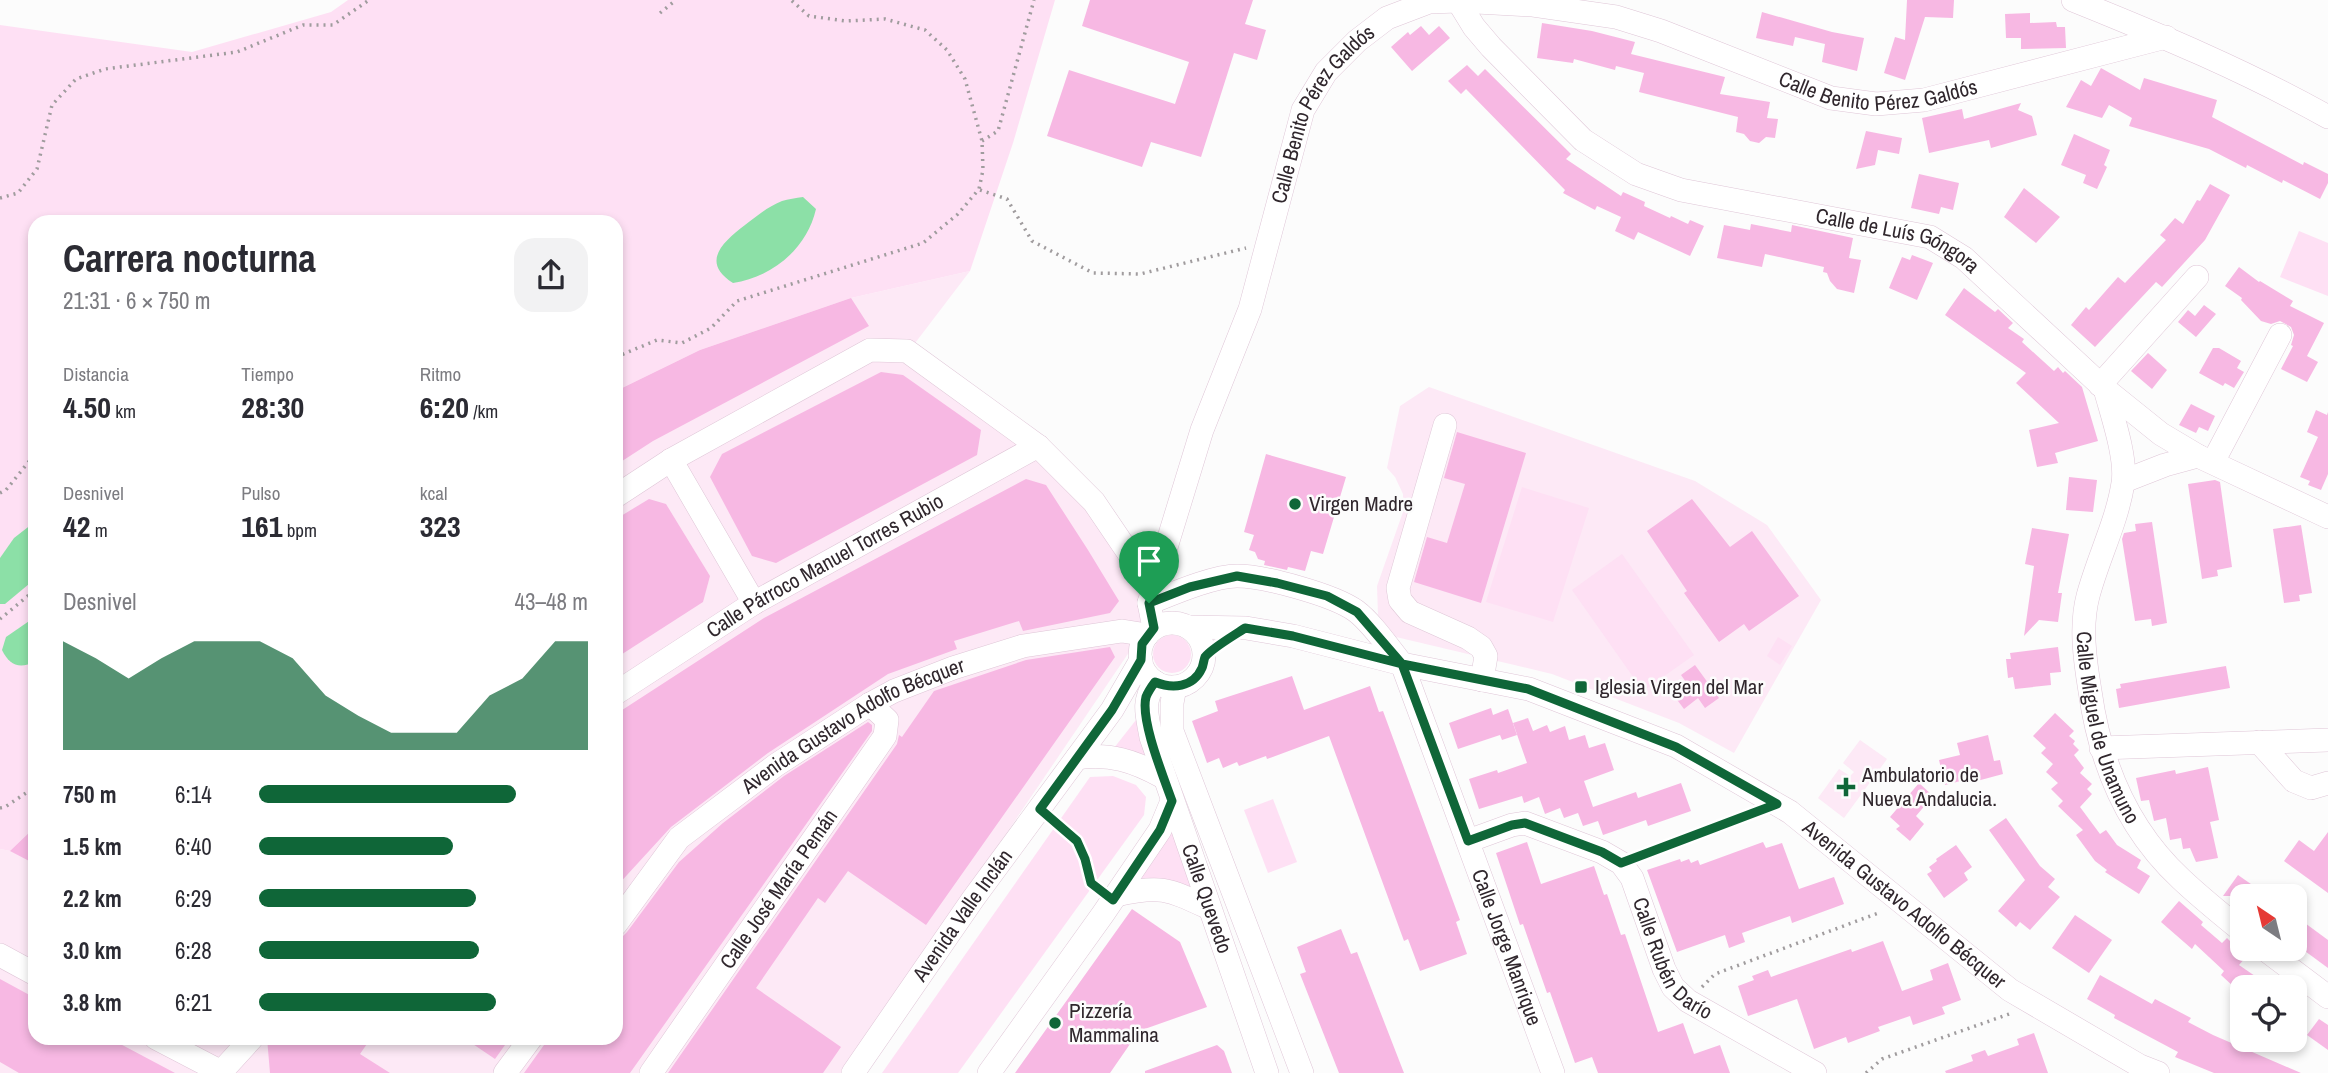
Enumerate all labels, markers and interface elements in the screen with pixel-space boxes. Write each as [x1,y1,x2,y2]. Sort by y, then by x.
street label: Calle Benito Pérez Galdós [1264,18,1380,206]
street label: Calle Benito Pérez Galdós [1775,64,1980,118]
street label: Calle de Luís Góngora [1813,201,1987,280]
text: Carrera nocturna [63,233,316,284]
button: share [514,238,588,312]
text: 21:31 · 6 × 750 m [63,285,210,316]
text: Distancia [63,361,129,387]
text: Tiempo [241,361,294,387]
text: Ritmo [420,361,461,387]
text: 4.50 [63,387,111,427]
text: 28:30 [241,387,304,427]
text: 6:20 [420,387,469,427]
text: km [111,398,136,424]
text: /km [469,398,498,424]
text: Desnivel [63,480,124,506]
text: Pulso [241,480,280,506]
text: kcal [420,480,447,506]
street label: Calle Párroco Manuel Torres Rubio [700,486,949,644]
place label: Virgen Madre [1309,489,1413,518]
marker: Virgen Madre [1287,496,1303,512]
text: 42 [63,506,90,546]
text: 161 [241,506,282,546]
text: 323 [420,506,461,546]
text: m [90,517,108,543]
text: bpm [282,517,317,543]
pin [1119,531,1179,603]
icon: arrive [1130,542,1168,580]
text: Desnivel [63,586,136,617]
text: 43–48 m [515,586,588,617]
street label: Calle Miguel de Unamuno [2070,631,2147,829]
street label: Avenida Gustavo Adolfo Bécquer [734,650,968,801]
place label: Iglesia Virgen del Mar [1595,672,1763,701]
marker: Iglesia Virgen del Mar [1573,679,1589,695]
place label: Ambulatorio de Nueva Andalucia. [1861,760,1997,813]
marker: Ambulatorio de Nueva Andalucia. [1836,777,1856,797]
text: 750 m [63,779,116,810]
text: 6:14 [175,779,212,810]
street label: Calle José María Pemán [713,803,844,974]
street label: Avenida Gustavo Adolfo Bécquer [1796,812,2012,995]
text: 1.5 km [63,831,122,862]
text: 6:40 [175,831,212,862]
street label: Calle Quevedo [1175,840,1240,957]
street label: Avenida Valle Inclán [905,843,1019,988]
street label: Calle Jorge Manrique [1465,865,1549,1030]
text: 2.2 km [63,883,122,914]
text: 6:29 [175,883,212,914]
north arrow [2230,884,2306,961]
map controls [2230,884,2307,1052]
street label: Calle Rubén Darío [1626,893,1718,1026]
text: 3.0 km [63,935,122,966]
text: 6:28 [175,935,212,966]
button: locate [2230,975,2307,1052]
text: 3.8 km [63,987,122,1018]
text: 6:21 [175,987,212,1018]
place label: Pizzería Mammalina [1069,996,1159,1049]
marker: Pizzería Mammalina [1047,1015,1063,1031]

